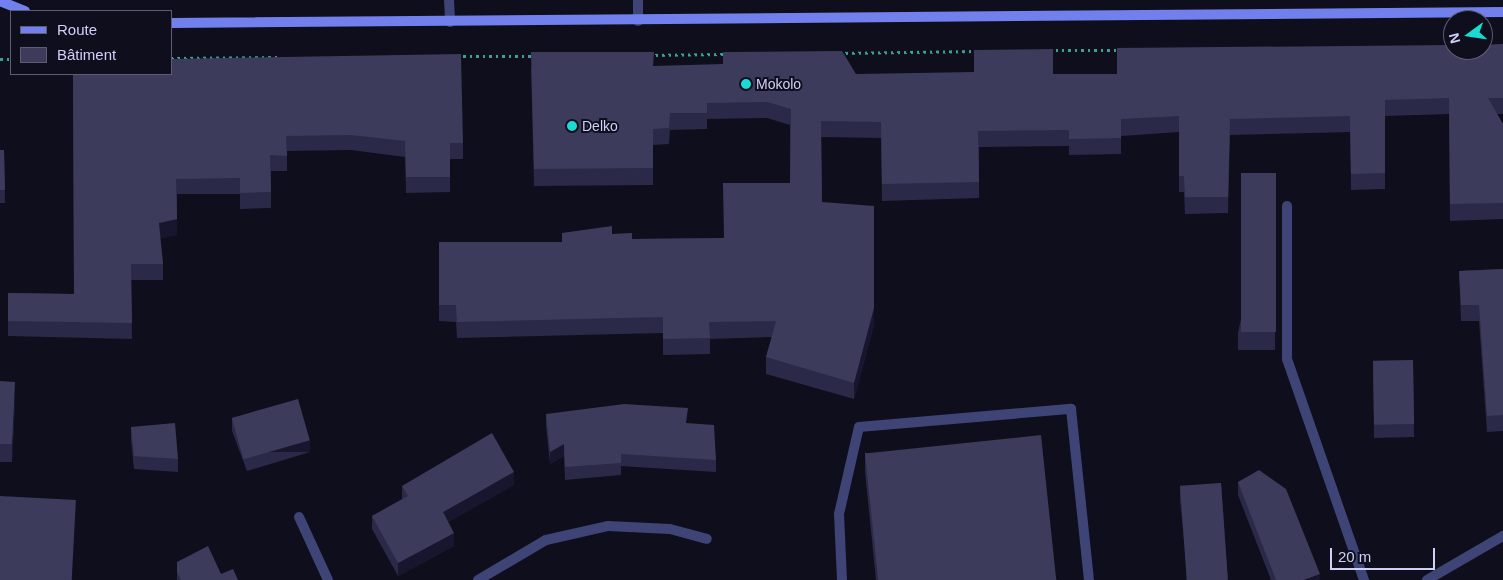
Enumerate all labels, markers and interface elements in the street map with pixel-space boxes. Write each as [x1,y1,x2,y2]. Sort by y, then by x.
legend [10,10,172,75]
north arrow [1443,10,1493,60]
text: Route [57,21,97,38]
text: N [1445,32,1463,45]
text: Bâtiment [57,46,116,63]
place label: Mokolo [756,76,801,92]
marker: Mokolo [740,78,752,90]
place label: Delko [582,118,618,134]
marker: Delko [566,120,578,132]
scale bar [1333,538,1438,570]
text: 20 m [1338,548,1371,565]

